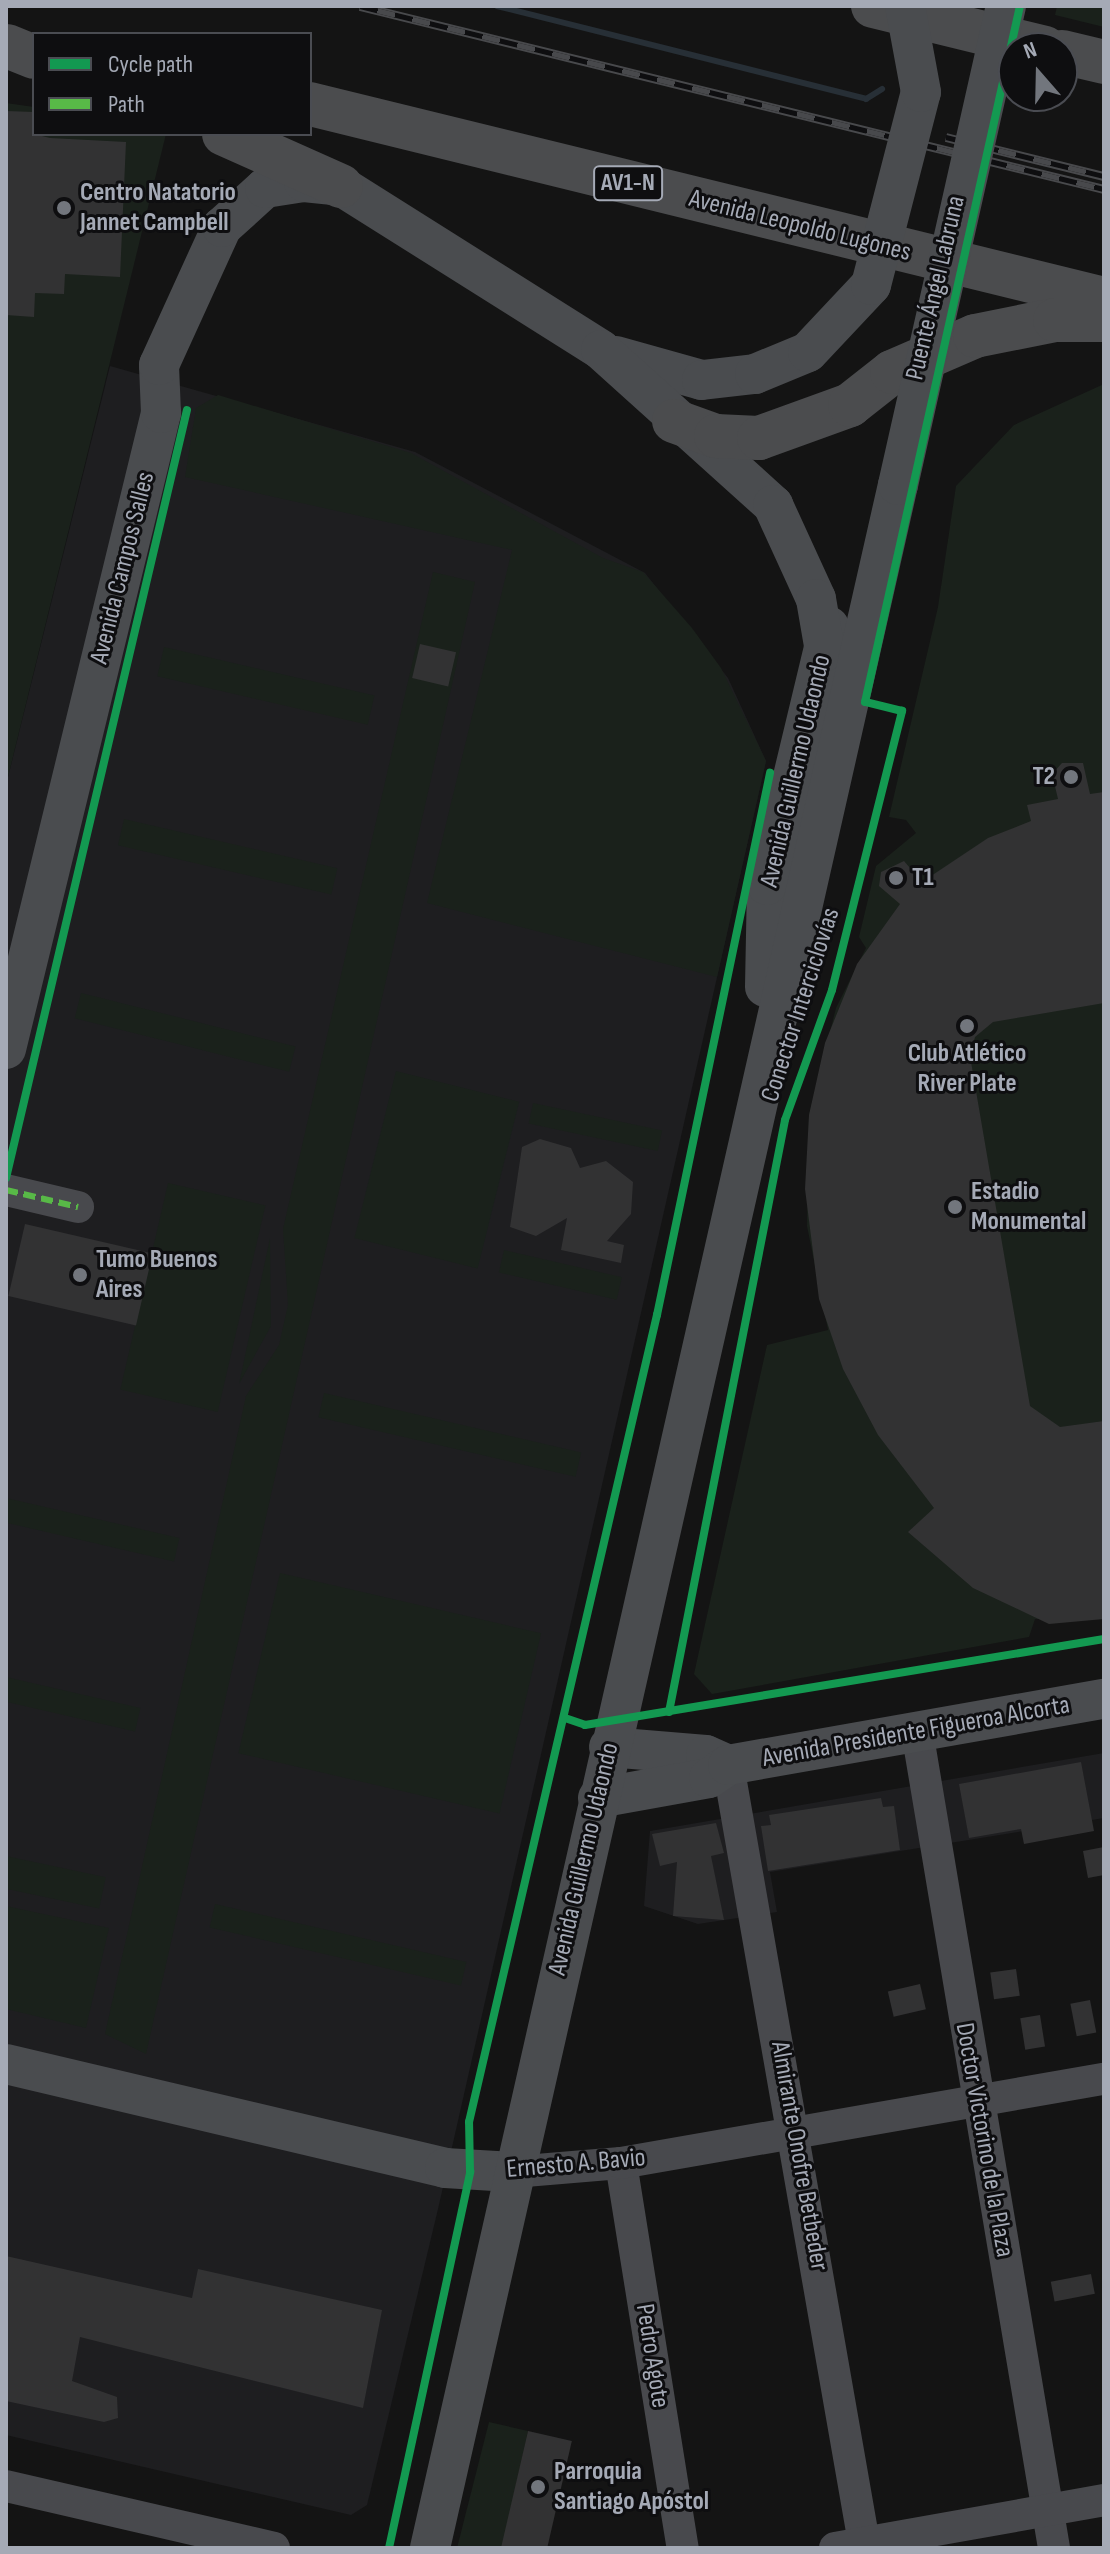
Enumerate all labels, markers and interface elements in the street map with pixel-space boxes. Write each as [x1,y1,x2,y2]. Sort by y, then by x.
legend [32,32,312,136]
north arrow [998,32,1078,112]
text: N [1020,36,1040,66]
text: Cycle path [108,50,193,79]
text: Path [108,90,145,119]
road number: AV1-N [592,163,664,203]
place label: Centro Natatorio Jannet Campbell [80,177,236,238]
street label: Avenida Leopoldo Lugones [686,183,914,269]
street label: Puente Ángel Labruna [900,193,972,383]
marker: Centro Natatorio Jannet Campbell [55,199,73,217]
street label: Avenida Campos Salles [84,469,162,667]
street label: Avenida Guillermo Udaondo [754,652,838,890]
place label: T2 [1032,761,1055,793]
marker: T2 [1062,768,1080,786]
place label: T1 [912,862,934,894]
marker: T1 [887,869,905,887]
street label: Conector Interciclovías [755,904,847,1106]
marker: Club Atlético River Plate [958,1017,976,1035]
place label: Club Atlético River Plate [908,1038,1026,1100]
place label: Estadio Monumental [971,1176,1086,1238]
marker: Estadio Monumental [946,1198,964,1216]
place label: Tumo Buenos Aires [96,1244,218,1306]
marker: Tumo Buenos Aires [71,1266,89,1284]
street label: Avenida Presidente Figueroa Alcorta [760,1690,1072,1774]
street label: Avenida Guillermo Udaondo [542,1740,626,1978]
street label: Doctor Victorino de la Plaza [948,2021,1020,2259]
street label: Almirante Onofre Betbeder [763,2039,835,2273]
street label: Ernesto A. Bavio [505,2142,647,2186]
street label: Pedro Agote [628,2302,676,2410]
place label: Parroquia Santiago Apóstol [554,2456,709,2518]
marker: Parroquia Santiago Apóstol [529,2478,547,2496]

